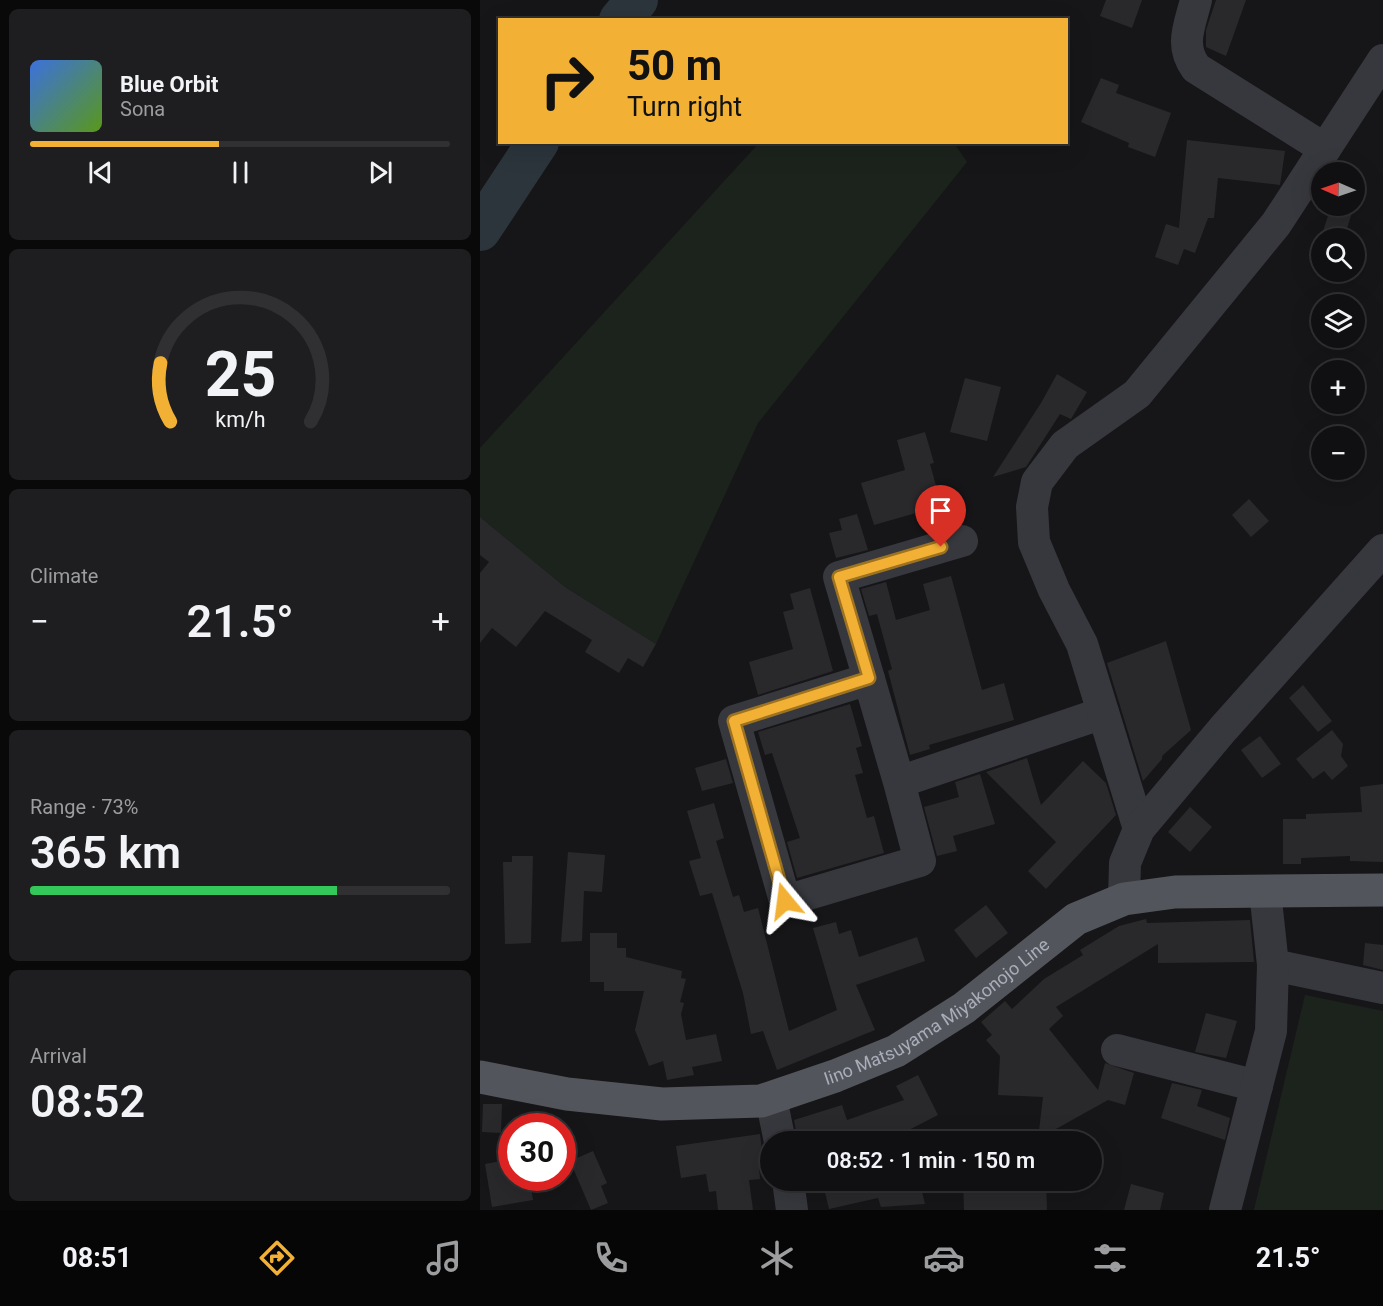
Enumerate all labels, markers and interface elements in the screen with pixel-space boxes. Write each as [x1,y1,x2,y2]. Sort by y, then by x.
text: 50 m [627,41,722,90]
icon: right [528,42,606,120]
text: Blue Orbit [120,72,218,97]
text: Turn right [627,91,742,123]
text: Sona [120,97,165,121]
icon: previous [84,156,117,189]
icon: pause [224,156,257,189]
icon: next [364,156,397,189]
north arrow [1311,162,1365,216]
map controls [1311,162,1365,480]
button: search [1311,228,1365,282]
button: layers [1311,294,1365,348]
text: 25 [204,338,276,411]
button: + [1311,360,1365,414]
text: km/h [215,407,265,432]
button: − [1311,426,1365,480]
pin [915,485,966,547]
icon: arrive [924,494,957,527]
text: Climate [30,564,98,588]
text: 21.5° [186,595,294,648]
text: − [30,602,49,641]
text: + [431,602,450,641]
text: Range · 73% [30,795,138,819]
text: 365 km [30,826,181,879]
position arrow [753,869,817,933]
street label: Iino Matsuyama Miyakonojo Line [821,933,1053,1089]
text: Arrival [30,1044,87,1068]
text: 08:52 [30,1075,145,1128]
speed limit sign: 30 [498,1113,576,1191]
text: 08:52 · 1 min · 150 m [827,1148,1035,1173]
icon: directions [256,1237,298,1279]
icon: music [423,1237,465,1279]
icon: phone [590,1237,632,1279]
icon: climate [756,1237,798,1279]
icon: car [923,1237,965,1279]
icon: filters [1089,1237,1131,1279]
text: 08:51 [62,1242,132,1274]
text: 21.5° [1256,1242,1321,1274]

